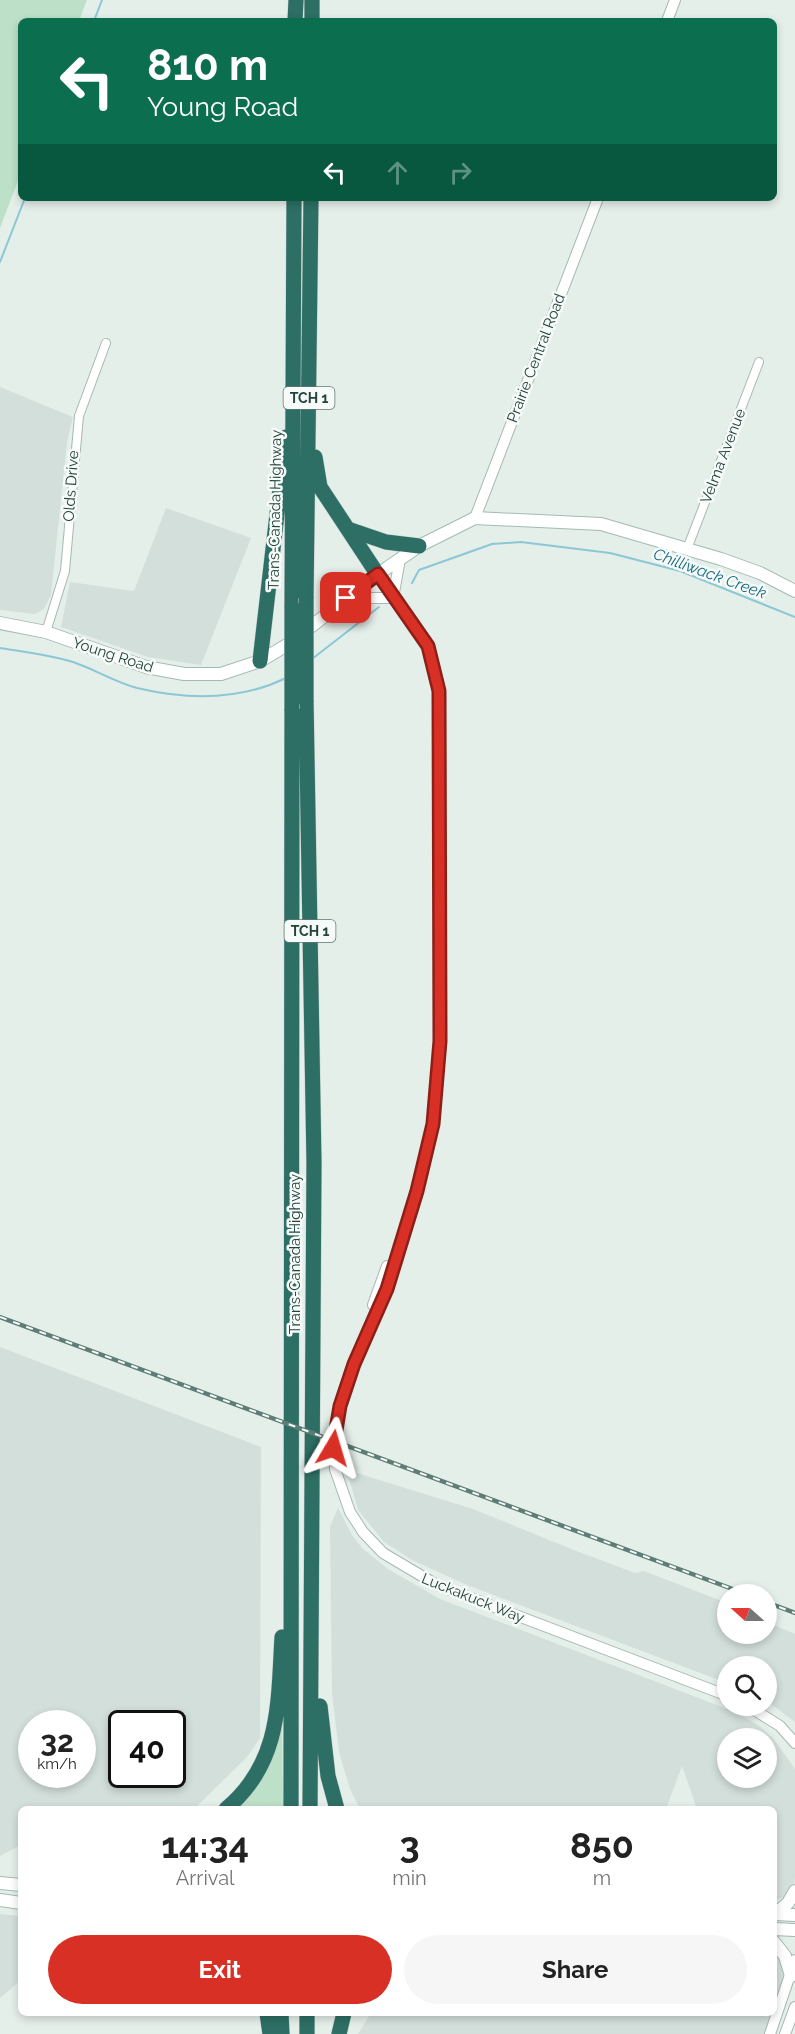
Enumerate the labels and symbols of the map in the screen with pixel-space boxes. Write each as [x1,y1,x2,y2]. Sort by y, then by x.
street label: Prairie Central Road [503,291,569,425]
road number: TCH 1 [284,387,334,409]
street label: Velma Avenue [697,406,749,506]
street label: Trans-Canada Highway [265,430,285,590]
street label: Olds Drive [60,450,82,522]
water label: Chilliwack Creek [651,544,769,603]
pin [320,572,371,623]
street label: Young Road [70,633,156,677]
road number: TCH 1 [284,920,336,942]
street label: Trans-Canada Highway [286,1174,304,1334]
position arrow [301,1416,365,1480]
street label: Luckakuck Way [419,1569,527,1627]
north arrow [717,1584,777,1644]
speed limit sign: 40 [108,1710,186,1788]

